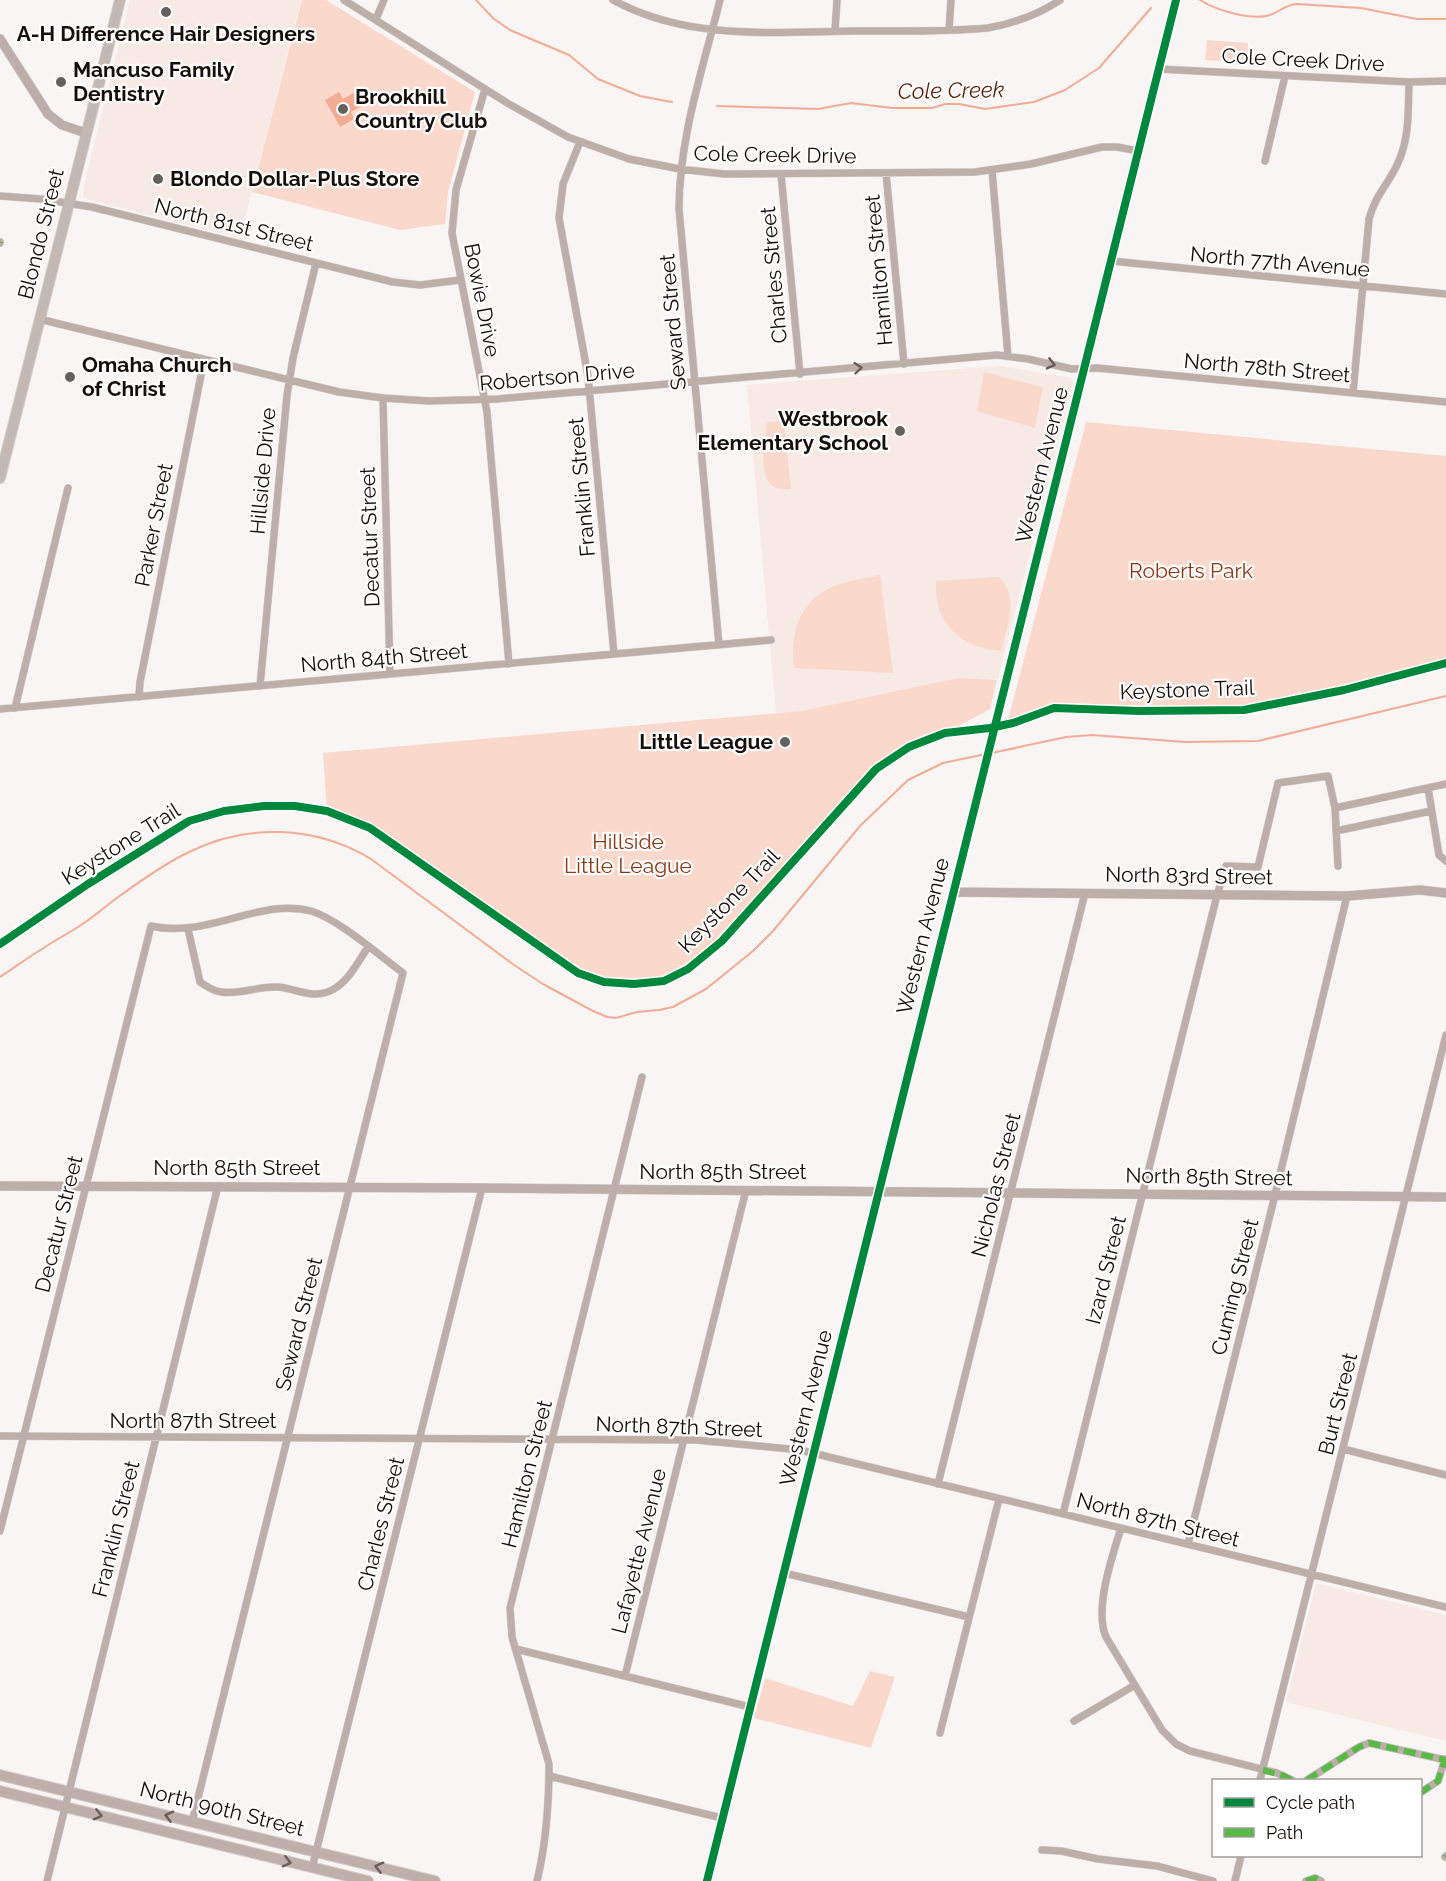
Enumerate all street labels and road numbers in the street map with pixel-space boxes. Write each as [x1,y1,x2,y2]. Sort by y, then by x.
street label: Cole Creek Drive [1221,43,1385,76]
street label: Cole Creek Drive [693,141,857,168]
street label: Blondo Street [12,166,69,302]
street label: North 81st Street [152,193,316,256]
street label: Hamilton Street [859,193,898,347]
street label: Charles Street [755,206,792,344]
street label: Bowie Drive [459,241,506,359]
street label: North 77th Avenue [1189,241,1371,282]
street label: Seward Street [654,253,691,391]
street label: North 78th Street [1183,348,1351,387]
street label: Robertson Drive [478,357,636,396]
street label: Western Avenue [1010,384,1073,546]
street label: Hillside Drive [245,407,280,535]
street label: Franklin Street [563,416,600,558]
street label: Parker Street [129,461,178,589]
street label: Decatur Street [355,467,384,608]
street label: North 84th Street [300,638,468,677]
street label: Keystone Trail [1119,675,1255,704]
street label: Keystone Trail [57,797,185,890]
street label: Keystone Trail [673,843,785,958]
street label: Western Avenue [891,855,954,1017]
street label: North 83rd Street [1105,862,1273,889]
street label: Nicholas Street [965,1110,1026,1260]
street label: Decatur Street [29,1153,88,1295]
street label: North 85th Street [153,1155,321,1180]
street label: North 85th Street [639,1159,807,1184]
street label: North 85th Street [1125,1163,1293,1190]
street label: Izard Street [1080,1213,1131,1327]
street label: Cuming Street [1206,1216,1264,1358]
street label: Seward Street [270,1255,327,1393]
street label: Western Avenue [774,1327,837,1489]
street label: Burt Street [1313,1350,1362,1458]
street label: Hamilton Street [496,1397,557,1550]
street label: North 87th Street [109,1408,277,1433]
street label: North 87th Street [595,1411,763,1442]
street label: Charles Street [352,1454,409,1593]
street label: Franklin Street [86,1458,145,1600]
street label: Lafayette Avenue [606,1466,671,1636]
street label: North 87th Street [1074,1487,1242,1552]
street label: North 90th Street [137,1776,307,1841]

